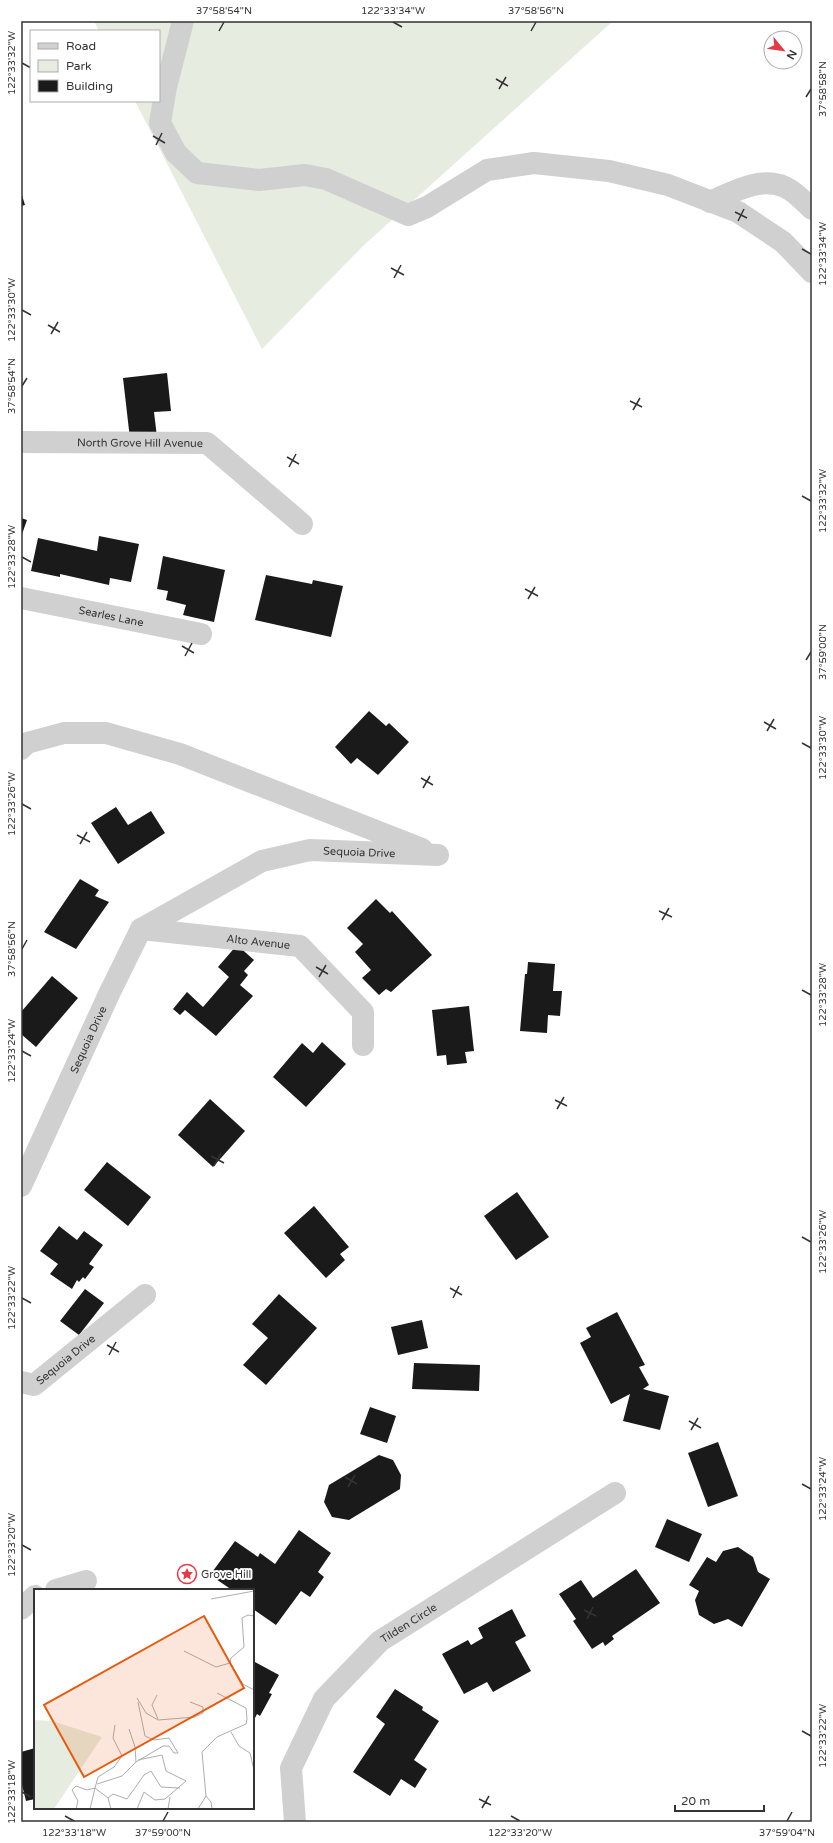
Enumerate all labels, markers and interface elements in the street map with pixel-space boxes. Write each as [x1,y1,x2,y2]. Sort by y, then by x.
text: 37°58'54"N [196,5,252,17]
text: 122°33'34"W [361,5,425,17]
text: 37°58'56"N [508,5,564,17]
legend [30,30,160,102]
north arrow [763,30,803,70]
text: 122°33'32"W [6,31,18,95]
text: Road [66,39,96,53]
text: N [783,48,799,62]
text: Park [66,59,92,73]
text: 37°58'58"N [817,61,829,117]
text: Building [66,79,113,93]
text: 122°33'34"W [817,222,829,286]
text: 122°33'30"W [6,278,18,342]
text: 37°58'54"N [6,358,18,414]
street label: North Grove Hill Avenue [77,436,203,450]
text: 122°33'32"W [817,469,829,533]
text: 122°33'28"W [6,525,18,589]
street label: Searles Lane [77,604,145,629]
text: 37°59'00"N [817,624,829,680]
text: 122°33'30"W [817,716,829,780]
text: 122°33'26"W [6,772,18,836]
street label: Sequoia Drive [323,845,396,860]
text: 37°58'56"N [6,921,18,977]
street label: Alto Avenue [226,932,291,952]
text: 122°33'28"W [817,963,829,1027]
street label: Sequoia Drive [68,1004,110,1075]
text: 122°33'24"W [6,1019,18,1083]
text: 122°33'26"W [817,1210,829,1274]
text: 122°33'22"W [6,1266,18,1330]
street label: Sequoia Drive [34,1332,98,1388]
text: 122°33'24"W [817,1457,829,1521]
text: 122°33'20"W [6,1513,18,1577]
place icon: Grove Hill [176,1563,198,1585]
place label: Grove Hill [201,1568,251,1581]
inset map [34,1589,254,1809]
street label: Tilden Circle [378,1601,439,1646]
text: 122°33'22"W [817,1704,829,1768]
text: 122°33'18"W [6,1760,18,1824]
scale bar [675,1787,764,1813]
text: 20 m [681,1794,710,1808]
text: 122°33'18"W [42,1827,106,1839]
text: 37°59'00"N [135,1827,191,1839]
text: 122°33'20"W [488,1827,552,1839]
text: 37°59'04"N [759,1827,815,1839]

